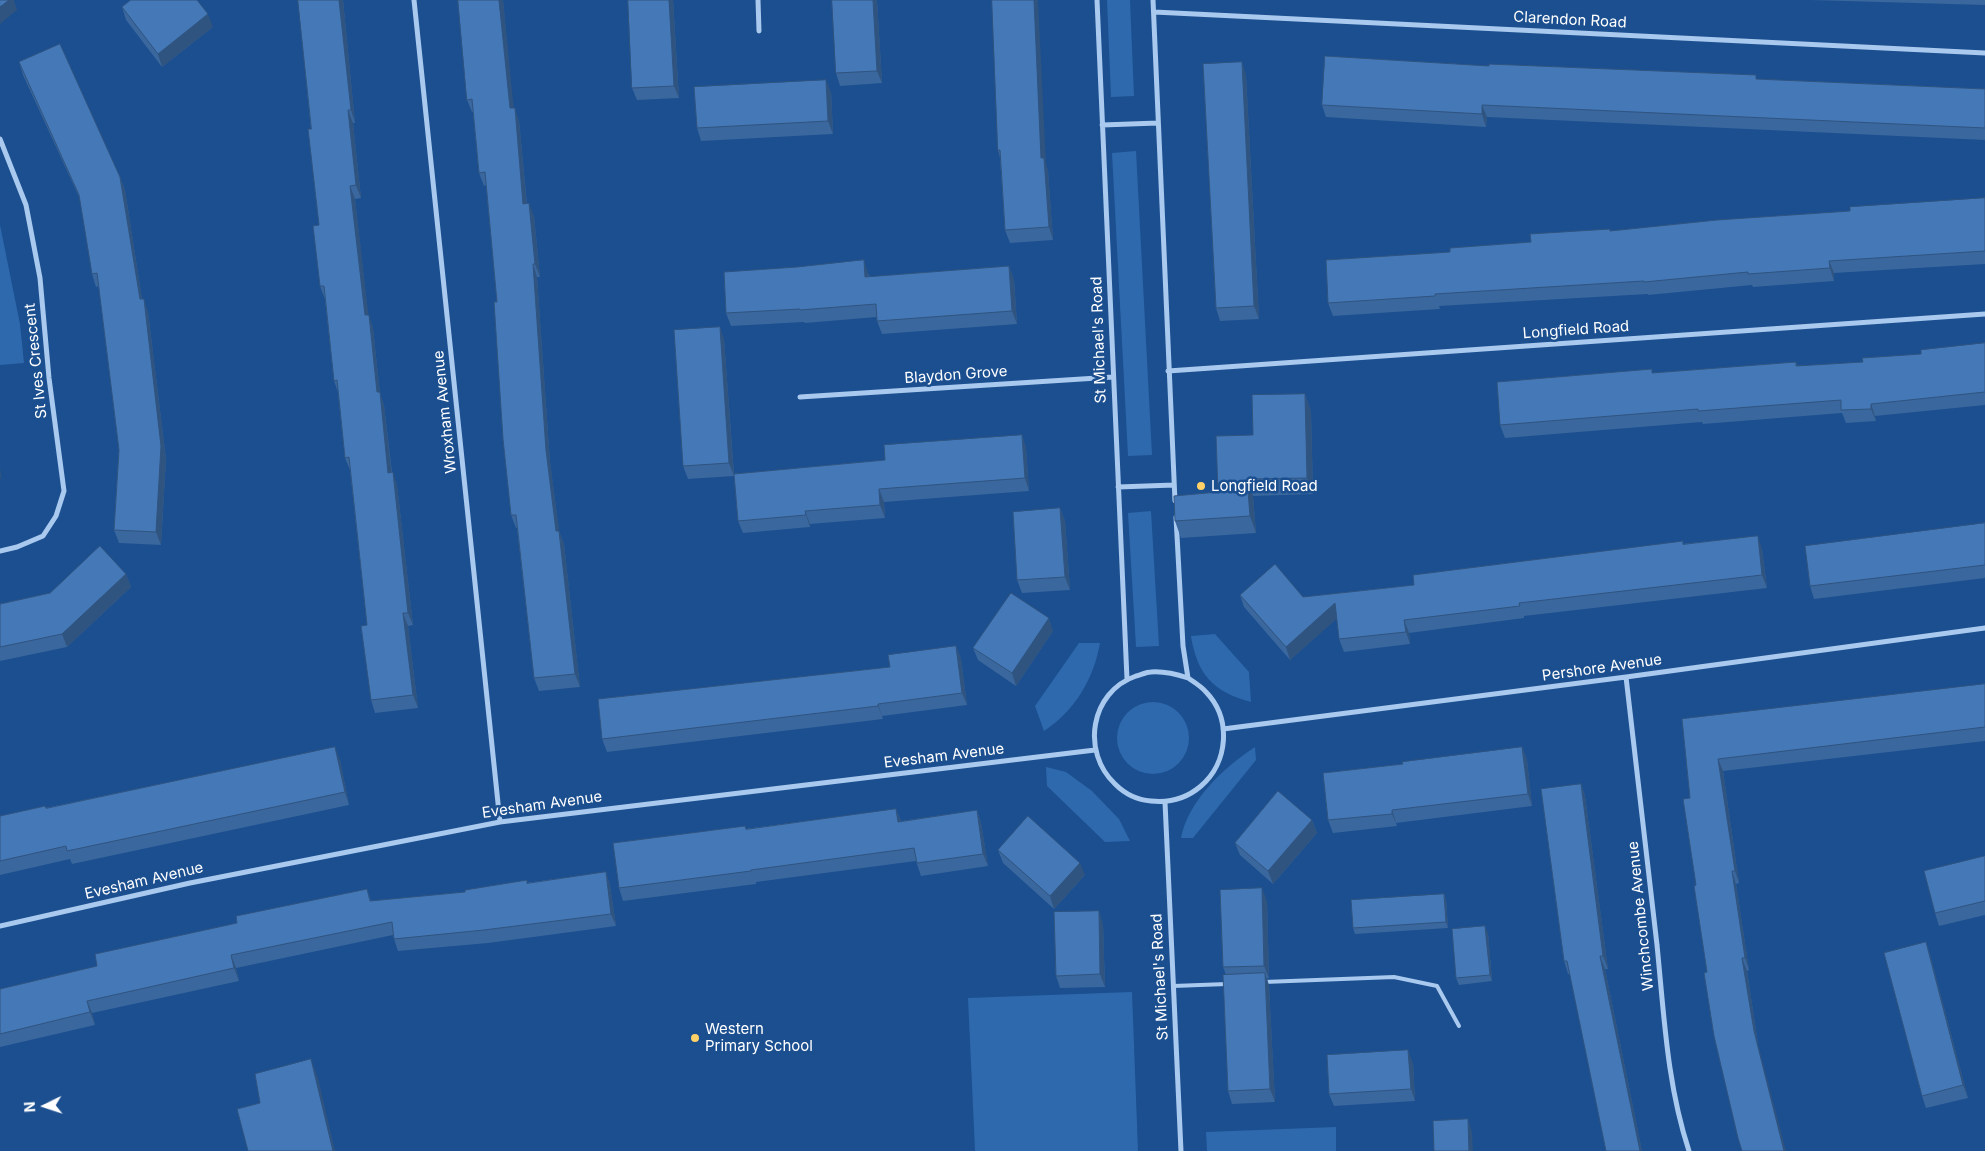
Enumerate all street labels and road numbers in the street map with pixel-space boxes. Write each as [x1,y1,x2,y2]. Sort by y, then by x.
street label: Clarendon Road [1513,8,1627,32]
street label: St Michael's Road [1088,276,1110,404]
street label: St Ives Crescent [21,302,51,420]
street label: Longfield Road [1522,317,1630,343]
street label: Wroxham Avenue [430,349,460,475]
street label: Blaydon Grove [904,362,1008,388]
street label: Pershore Avenue [1541,651,1663,685]
street label: Evesham Avenue [883,740,1005,772]
street label: Evesham Avenue [481,788,603,822]
street label: Winchcombe Avenue [1624,840,1658,992]
street label: Evesham Avenue [83,859,205,903]
street label: St Michael's Road [1148,913,1172,1041]

